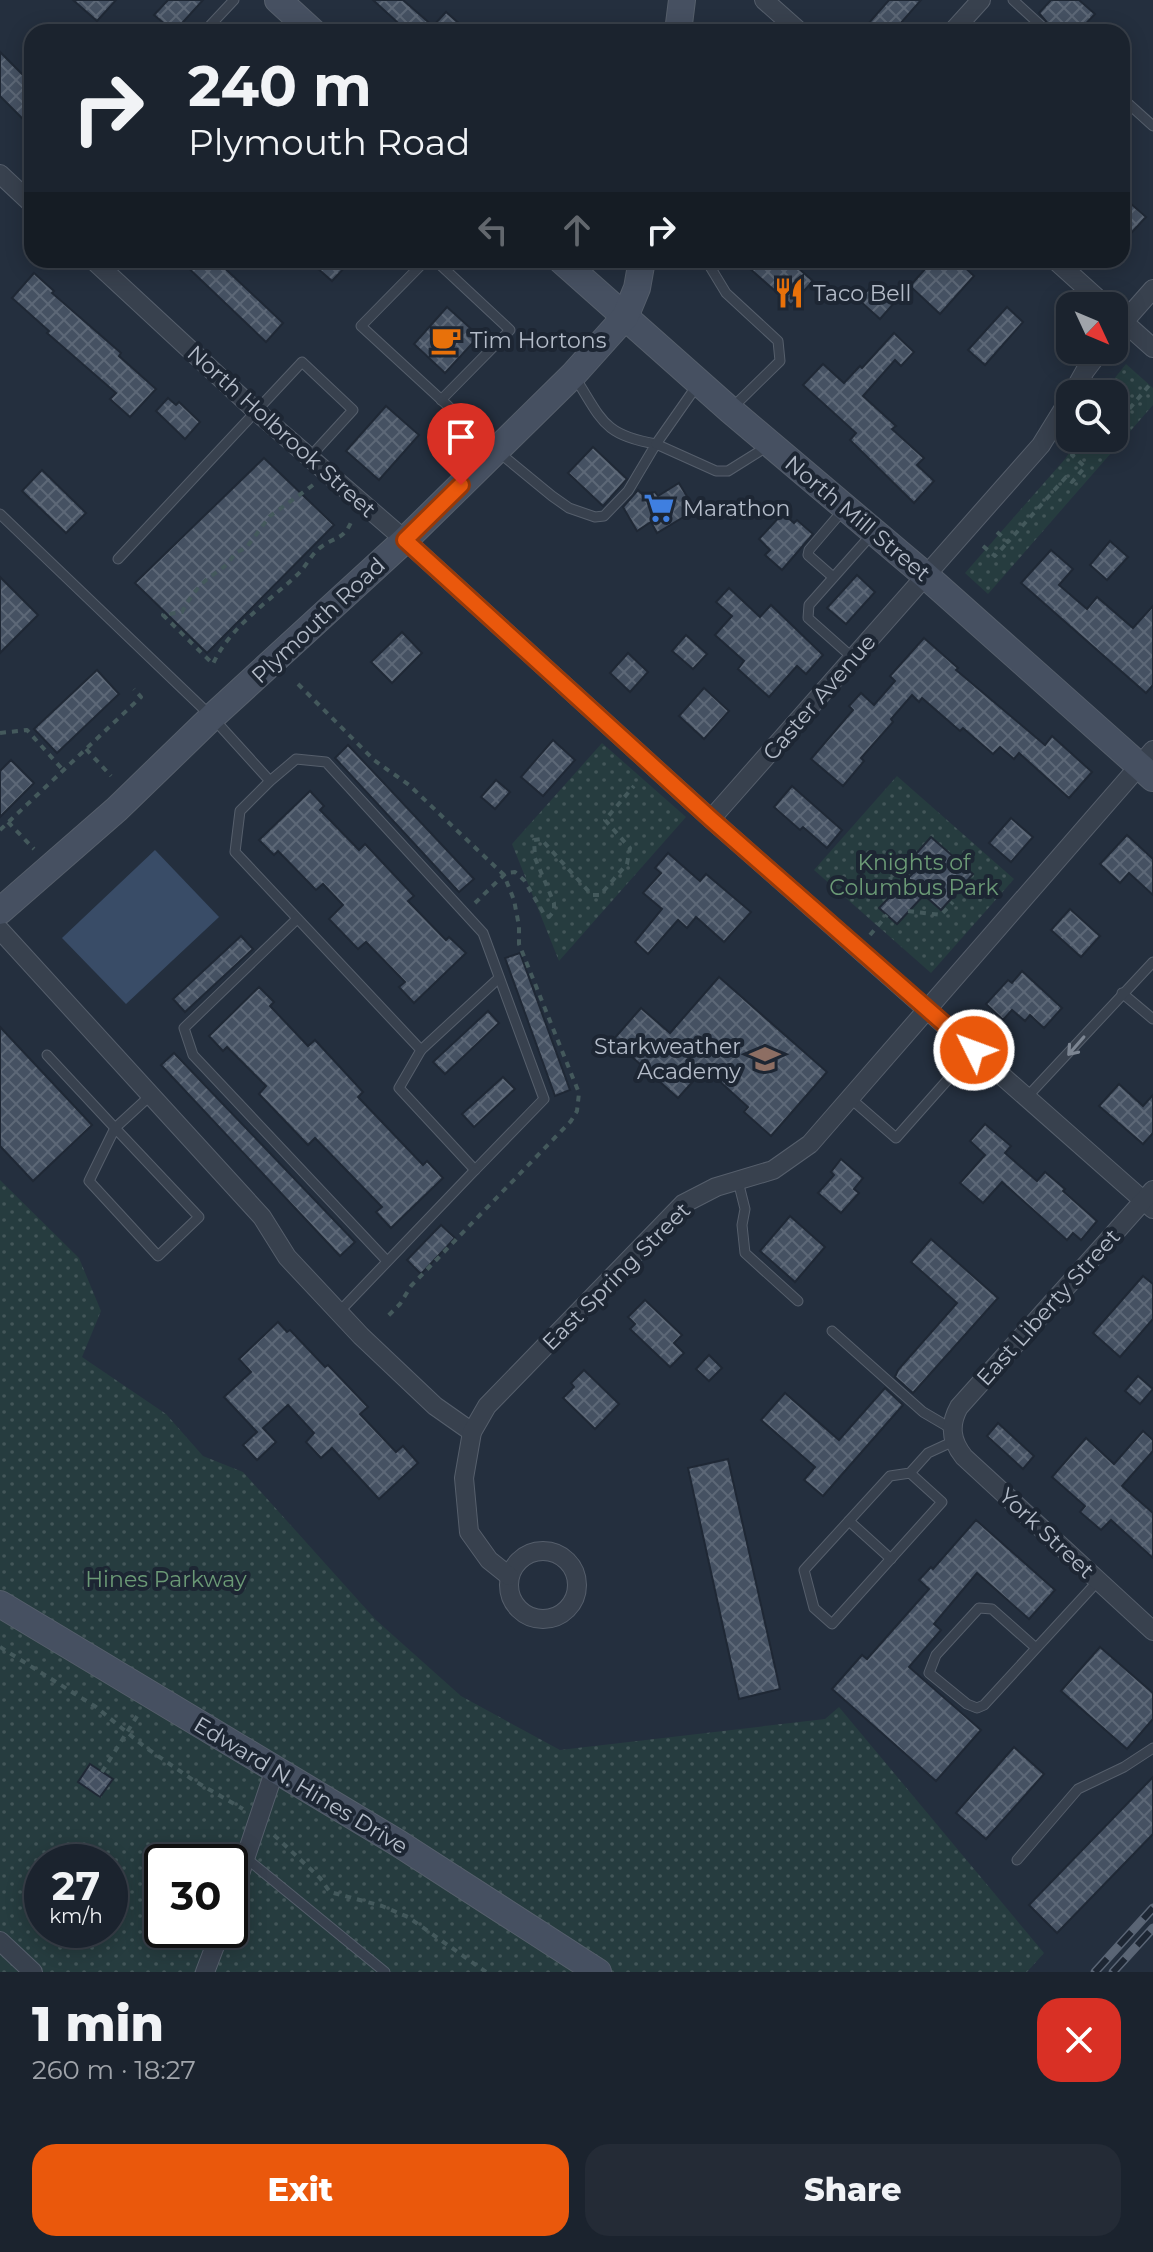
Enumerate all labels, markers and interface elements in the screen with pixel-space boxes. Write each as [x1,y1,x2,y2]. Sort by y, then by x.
text: 240 m [188,52,372,120]
icon: right [56,56,160,160]
text: Plymouth Road [188,120,470,164]
icon: left [471,208,515,252]
icon: ahead [555,208,599,252]
icon: right [639,208,683,252]
restaurant icon: Taco Bell [772,276,806,310]
place label: Taco Bell [813,280,911,307]
north arrow [1056,292,1128,364]
map controls [1056,292,1128,452]
cafe icon: Tim Hortons [429,323,463,357]
place label: Tim Hortons [470,327,607,354]
street label: North Holbrook Street [182,340,382,523]
button: search [1056,380,1128,452]
pin [427,403,495,485]
icon: arrive [439,415,483,459]
street label: North Mill Street [780,450,936,587]
supermarket icon: Marathon [642,491,676,525]
place label: Marathon [683,495,790,522]
street label: Plymouth Road [246,552,391,689]
street label: Caster Avenue [757,629,882,766]
park label: Knights of Columbus Park [829,849,1000,901]
position arrow [932,1008,1016,1092]
place label: Starkweather Academy [594,1033,741,1085]
one-way arrow [1067,1036,1085,1056]
school or university icon: Starkweather Academy [748,1042,782,1076]
street label: East Spring Street [537,1197,696,1356]
street label: East Liberty Street [971,1223,1126,1391]
street label: York Street [993,1482,1100,1584]
park label: Hines Parkway [85,1566,247,1593]
street label: Edward N. Hines Drive [189,1711,413,1860]
speed limit sign: 30 [144,1844,248,1948]
text: 27 [52,1861,100,1910]
text: km/h [49,1904,103,1928]
text: 1 min [32,1995,164,2053]
button: close [1037,1998,1121,2082]
text: 260 m · 18:27 [32,2054,196,2086]
button: Exit [32,2144,569,2236]
button: Share [585,2144,1121,2236]

